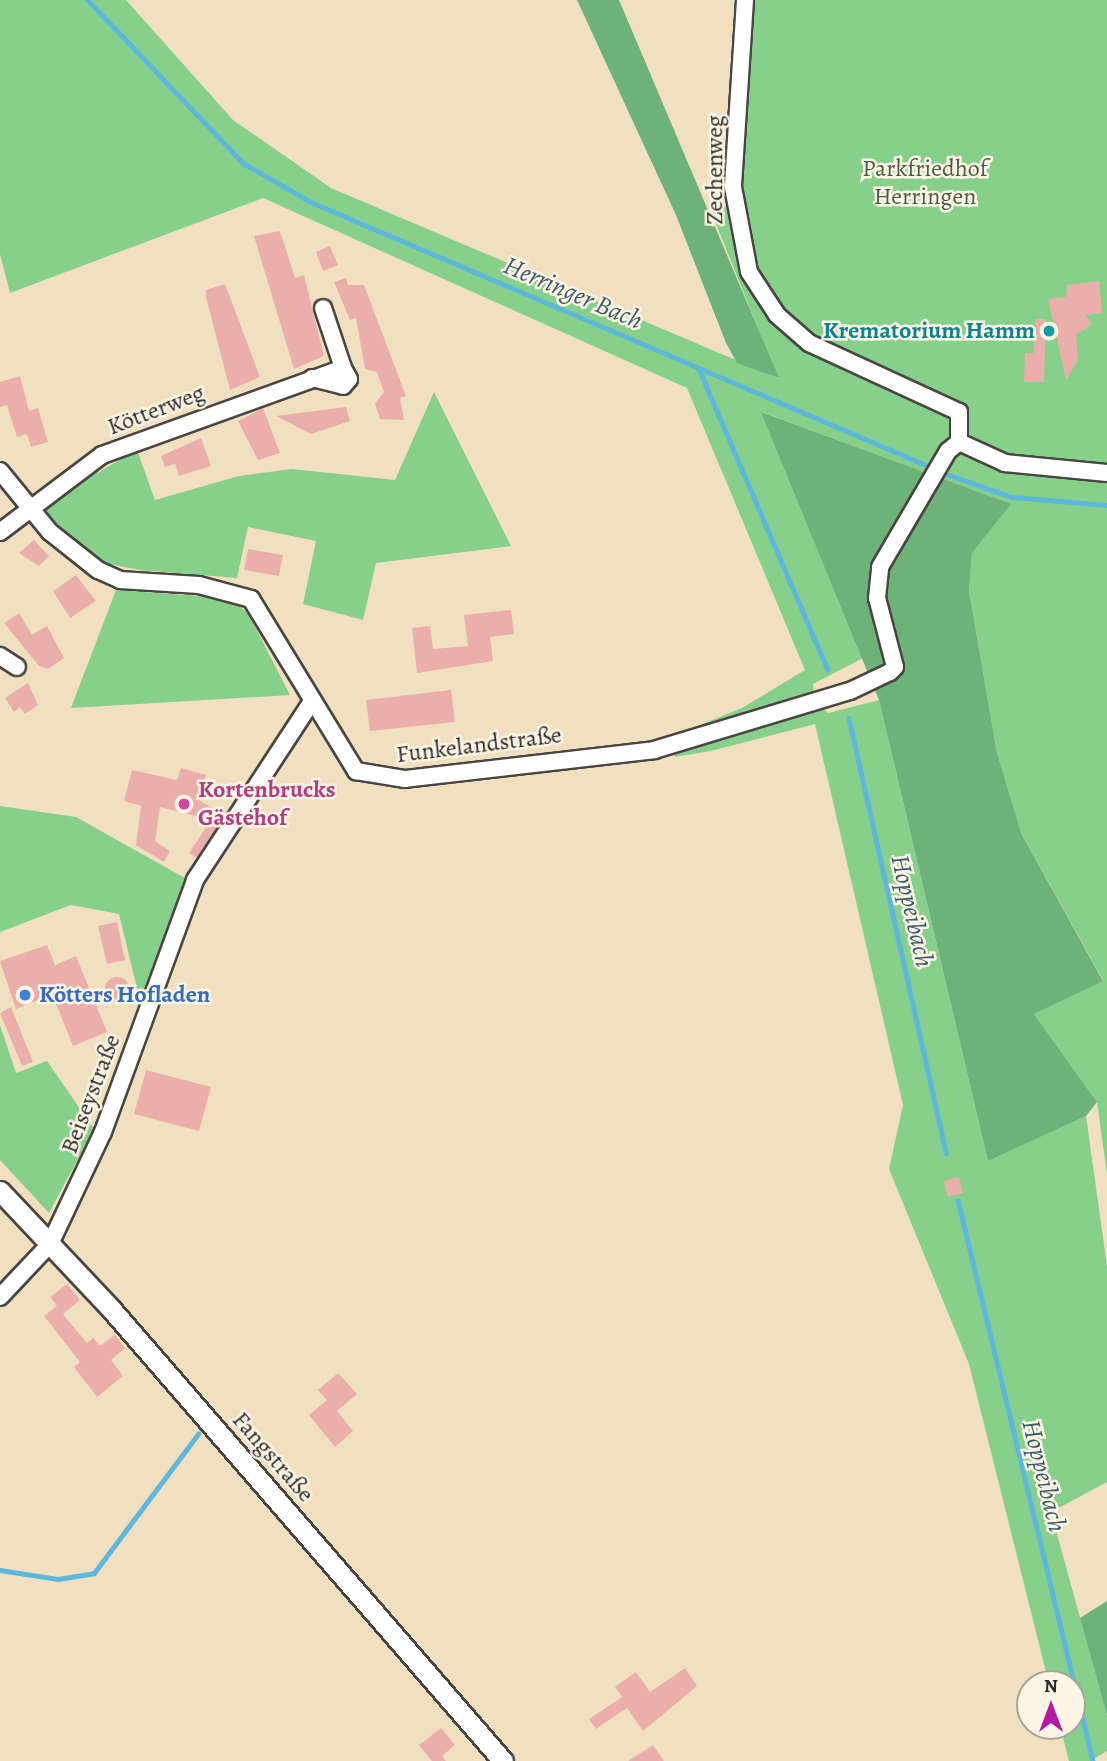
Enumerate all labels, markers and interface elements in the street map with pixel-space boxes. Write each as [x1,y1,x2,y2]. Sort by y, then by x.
street label: Zechenweg [701,115,729,225]
park label: Parkfriedhof Herringen [862,155,988,211]
water label: Herringer Bach [499,250,647,336]
place label: Krematorium Hamm [823,317,1035,345]
marker: Krematorium Hamm [1041,323,1057,339]
street label: Kötterweg [103,378,209,442]
street label: Funkelandstraße [395,721,563,769]
place label: Kortenbrucks Gästehof [198,776,335,832]
marker: Kortenbrucks Gästehof [176,796,192,812]
water label: Hoppeibach [884,852,940,970]
place label: Kötters Hofladen [39,981,210,1009]
marker: Kötters Hofladen [17,987,33,1003]
street label: Beiseystraße [55,1030,127,1158]
street label: Fangstraße [226,1406,320,1508]
water label: Hoppeibach [1015,1417,1073,1535]
north arrow [1016,1670,1086,1740]
text: N [1044,1673,1058,1699]

